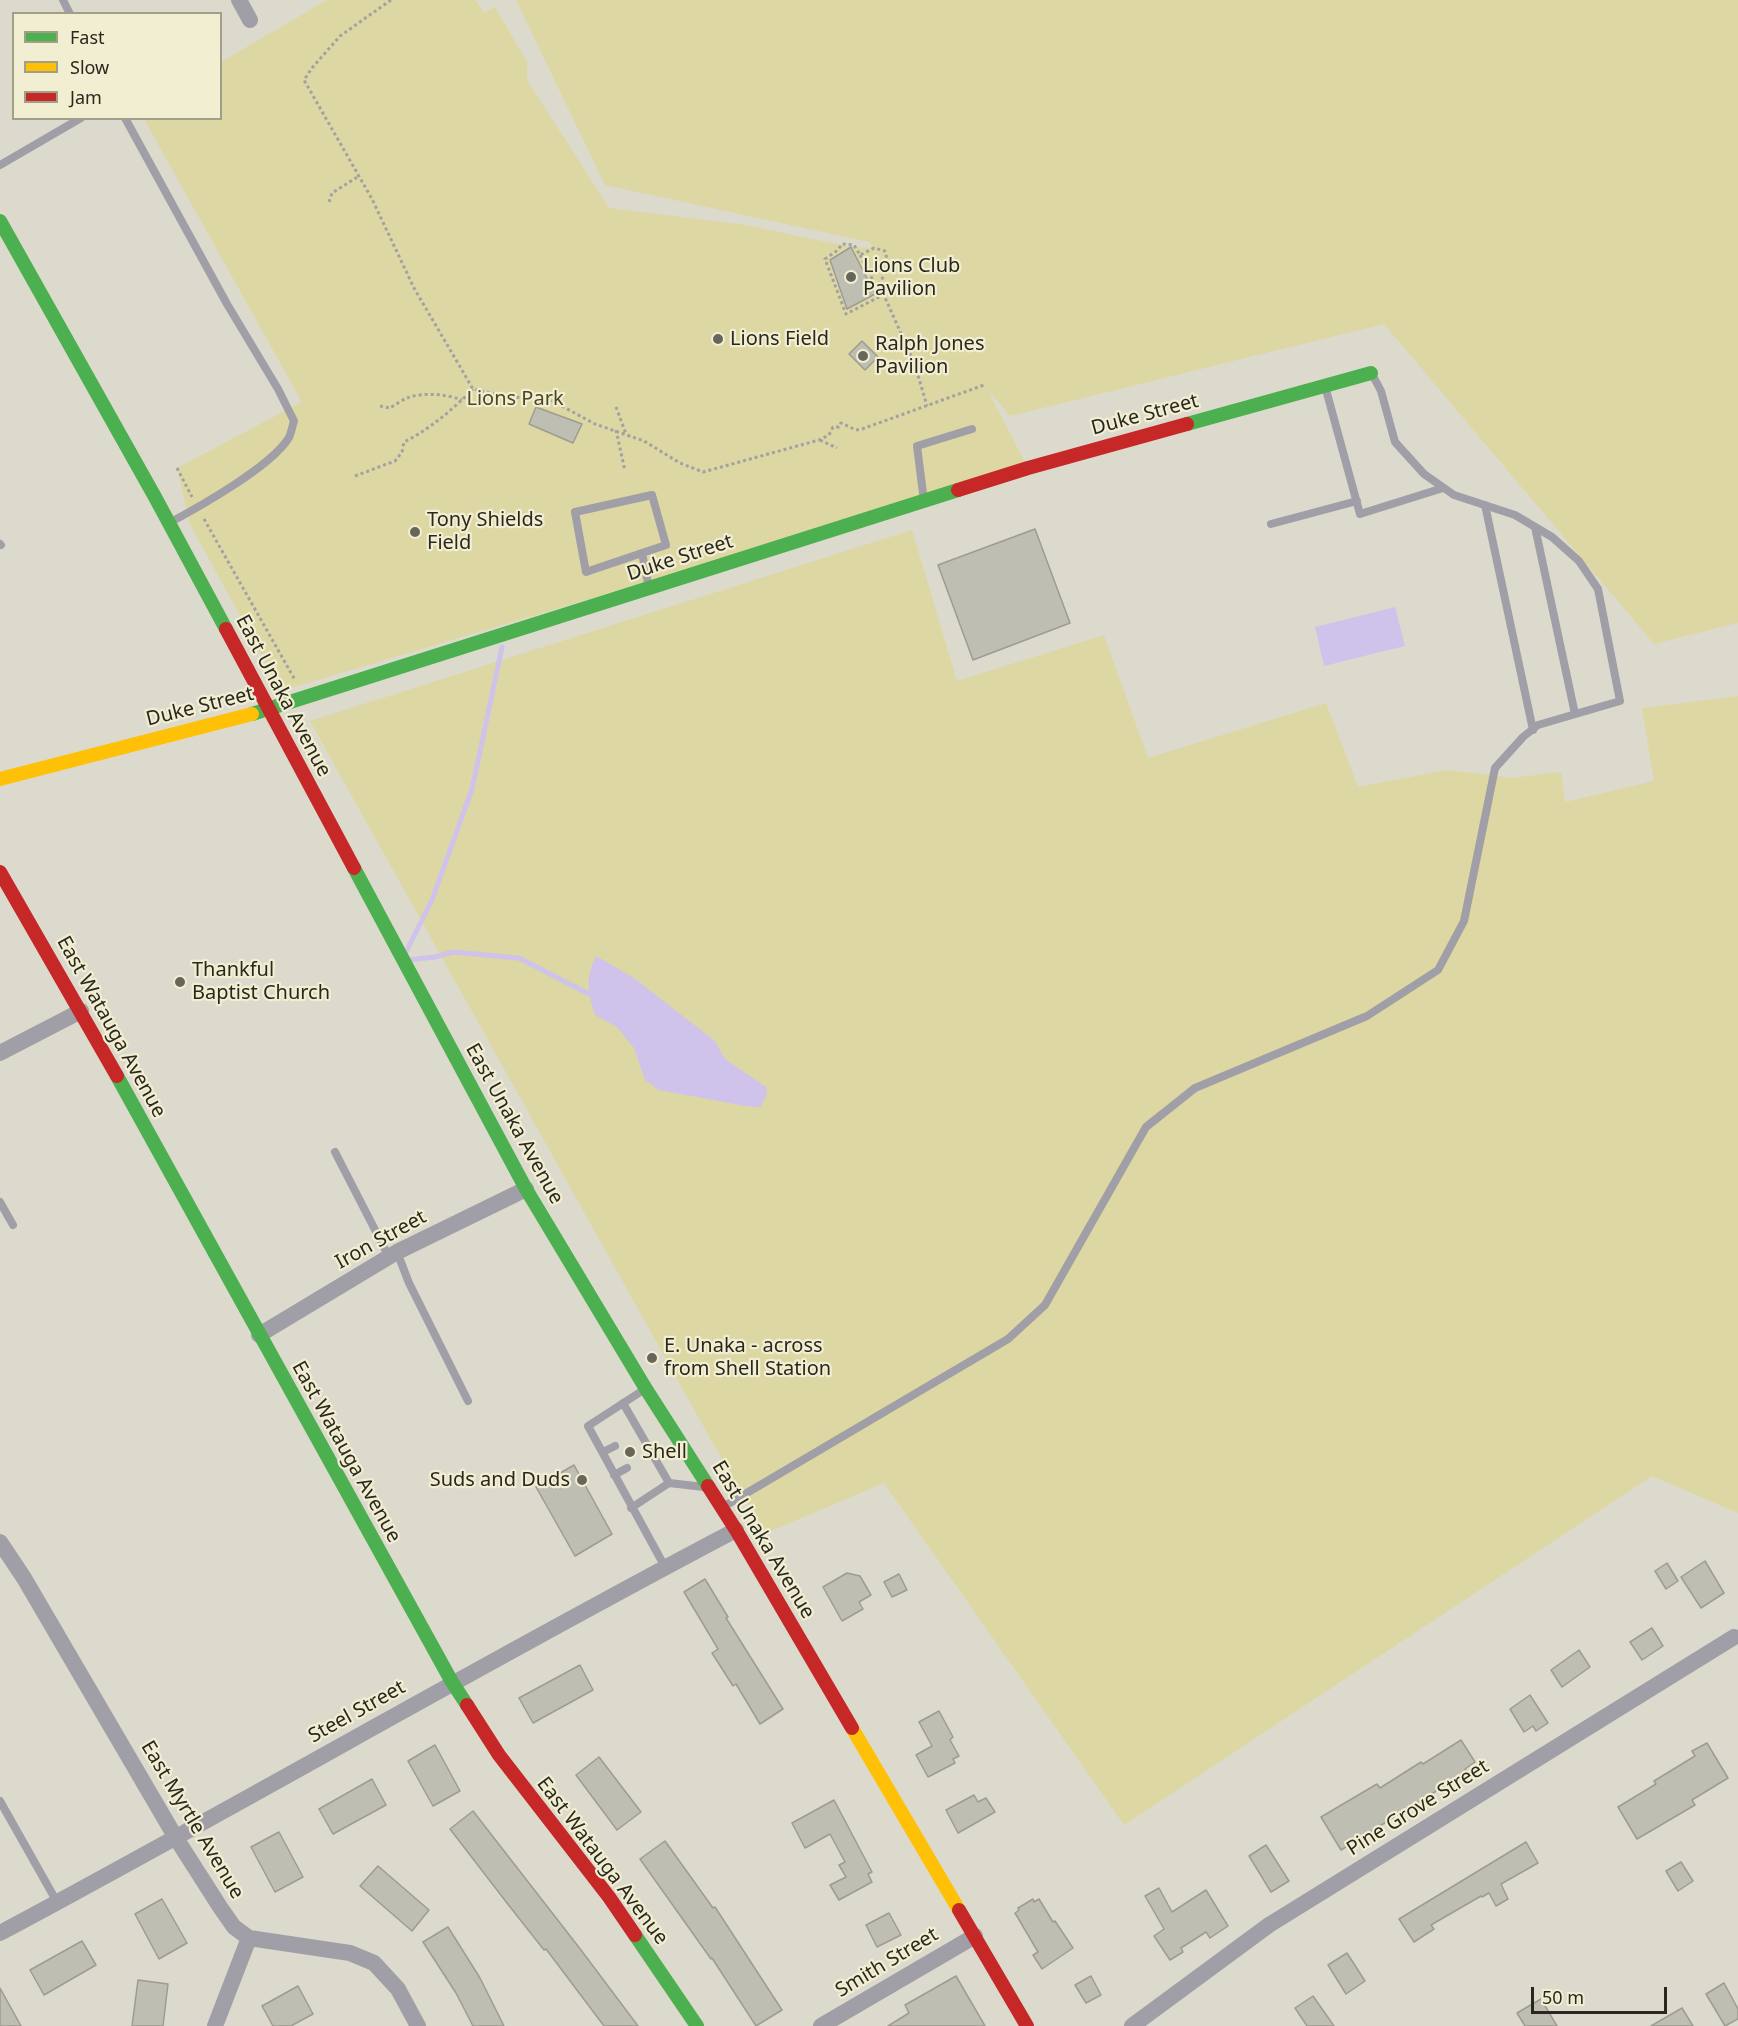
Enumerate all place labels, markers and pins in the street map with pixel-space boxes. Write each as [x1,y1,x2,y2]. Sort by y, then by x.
place label: Lions Club Pavilion [863,254,960,301]
marker: Lions Club Pavilion [844,270,858,284]
place label: Lions Field [730,327,829,351]
marker: Lions Field [711,332,725,346]
place label: Ralph Jones Pavilion [875,332,984,379]
marker: Ralph Jones Pavilion [856,349,870,363]
place label: Tony Shields Field [427,508,543,555]
marker: Tony Shields Field [408,525,422,539]
place label: Thankful Baptist Church [192,958,330,1005]
marker: Thankful Baptist Church [173,975,187,989]
place label: E. Unaka - across from Shell Station [664,1334,831,1381]
marker: E. Unaka - across from Shell Station [645,1351,659,1365]
place label: Shell [642,1440,687,1464]
marker: Shell [623,1445,637,1459]
place label: Suds and Duds [430,1468,570,1492]
marker: Suds and Duds [575,1473,589,1487]

